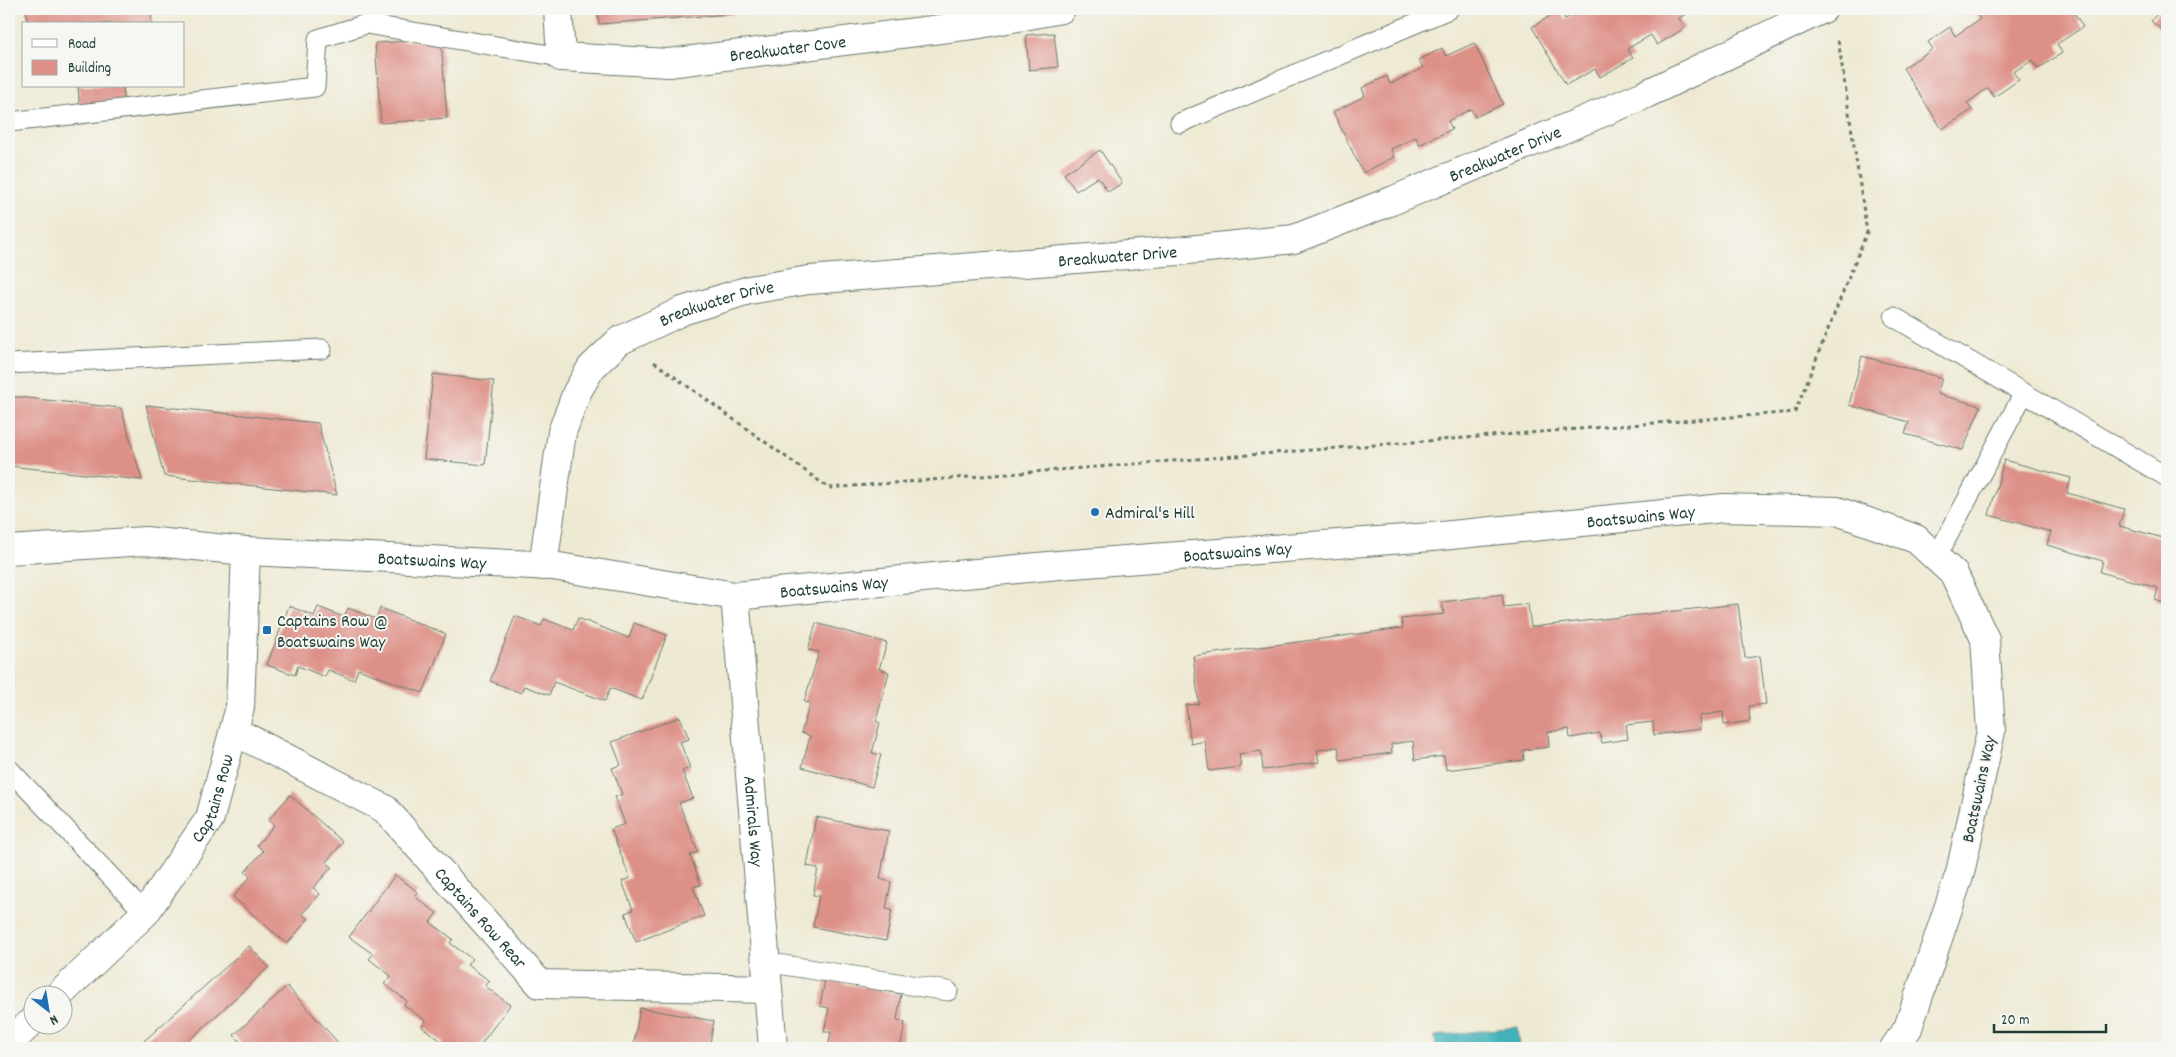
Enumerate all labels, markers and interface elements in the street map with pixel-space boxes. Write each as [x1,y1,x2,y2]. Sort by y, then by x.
legend [22,22,185,88]
street label: Breakwater Cove [729,31,848,70]
text: Road [68,34,96,56]
text: Building [68,58,111,80]
street label: Breakwater Drive [1446,121,1566,190]
street label: Breakwater Drive [1057,241,1178,275]
street label: Breakwater Drive [656,276,776,335]
street label: Boatswains Way [1586,501,1697,537]
place label: Admiral's Hill [1105,502,1195,527]
marker: Admiral's Hill [1089,506,1101,518]
street label: Boatswains Way [1182,537,1293,571]
street label: Boatswains Way [377,547,487,578]
street label: Boatswains Way [779,571,890,607]
place label: Captains Row @ Boatswains Way [277,610,388,656]
marker: Captains Row @ Boatswains Way [261,624,273,636]
street label: Boatswains Way [1957,733,2004,845]
street label: Captains Row [187,752,242,849]
street label: Admirals Way [735,775,768,869]
street label: Captains Row Rear [427,863,531,976]
north arrow [22,984,72,1034]
scale bar [1994,1002,2106,1034]
text: N [45,1009,62,1030]
text: 20 m [2001,1010,2029,1032]

